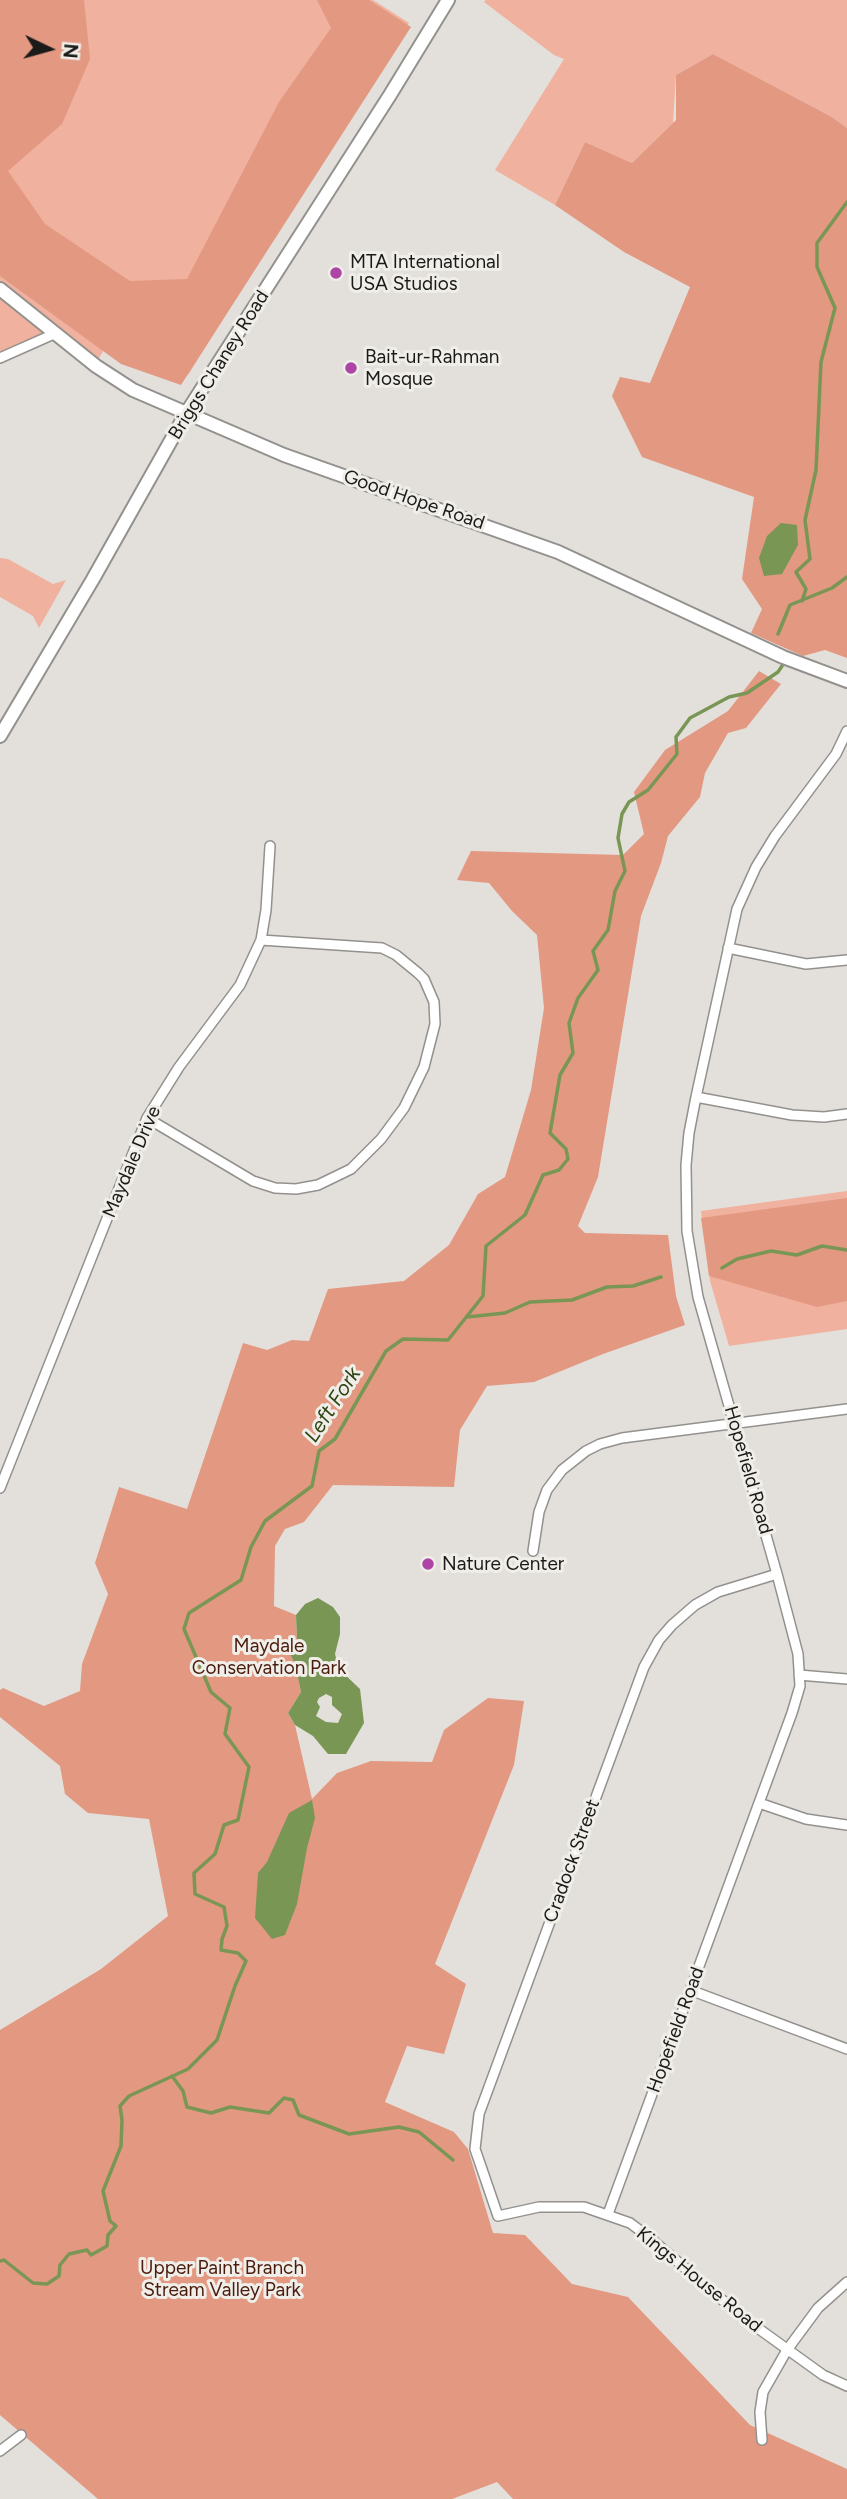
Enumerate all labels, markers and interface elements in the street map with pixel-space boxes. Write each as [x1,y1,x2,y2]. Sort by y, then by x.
north arrow [14,14,84,84]
text: N [58,43,83,59]
place label: MTA International USA Studios [350,251,500,295]
marker: MTA International USA Studios [328,265,344,281]
street label: Briggs Chaney Road [164,286,274,444]
place label: Bait-ur-Rahman Mosque [365,346,499,390]
marker: Bait-ur-Rahman Mosque [343,360,359,376]
street label: Good Hope Road [340,465,488,535]
street label: Maydale Drive [98,1103,166,1221]
water label: Left Fork [299,1363,367,1447]
street label: Hopefield Road [719,1403,777,1537]
place label: Nature Center [442,1553,564,1575]
marker: Nature Center [420,1556,436,1572]
park label: Maydale Conservation Park [192,1635,346,1679]
street label: Cradock Street [539,1796,605,1926]
street label: Hopefield Road [643,1964,709,2096]
street label: Kings House Road [632,2222,766,2338]
park label: Upper Paint Branch Stream Valley Park [140,2257,304,2301]

